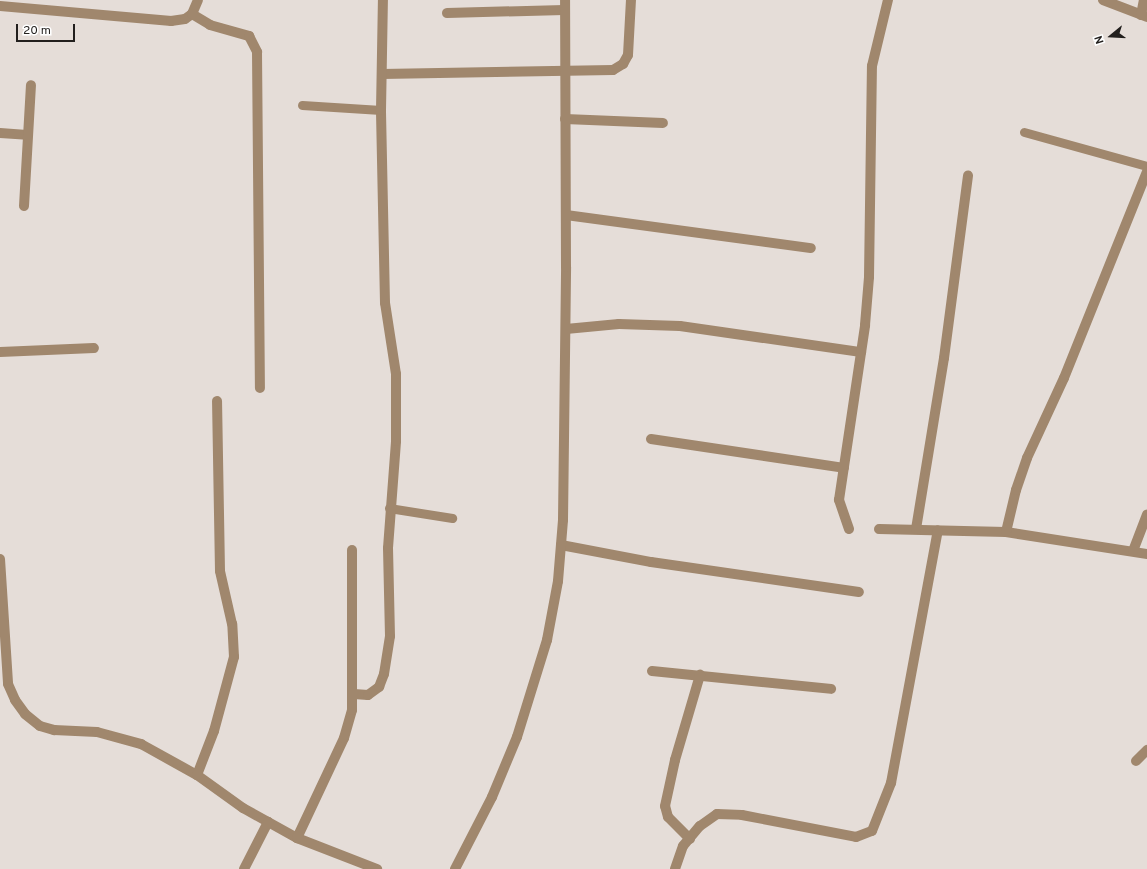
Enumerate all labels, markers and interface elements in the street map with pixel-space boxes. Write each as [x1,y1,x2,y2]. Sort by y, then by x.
scale bar [18,16,77,42]
north arrow [1091,16,1131,56]
text: 20 m [23,23,51,39]
text: N [1092,34,1107,46]

